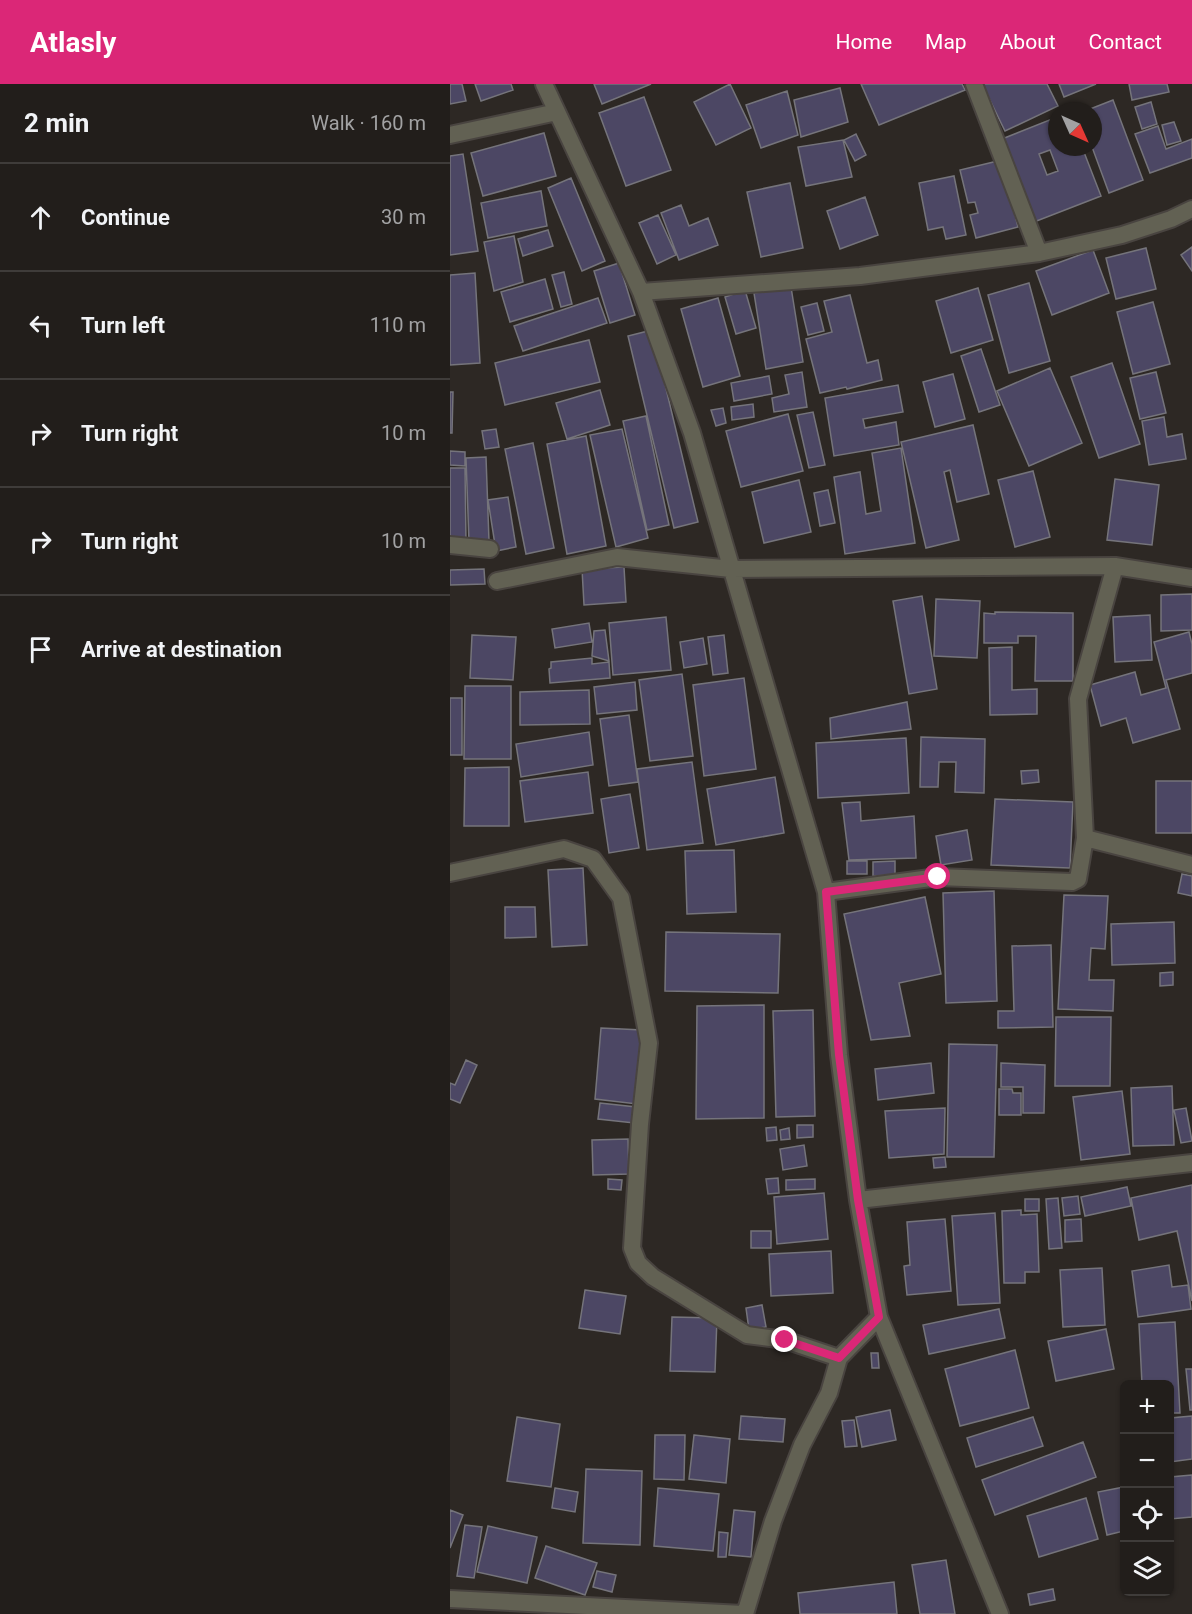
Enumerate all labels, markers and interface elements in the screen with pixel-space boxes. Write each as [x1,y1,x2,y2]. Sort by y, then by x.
text: Atlasly [30,26,116,59]
text: Home [836,30,892,54]
text: Map [925,30,967,54]
text: About [1000,30,1056,54]
text: Contact [1089,30,1162,54]
north arrow [1048,102,1102,156]
text: 2 min [24,108,89,138]
text: Walk · 160 m [311,111,426,135]
icon: ahead [24,201,57,234]
text: Continue [81,205,170,230]
text: 30 m [381,205,426,229]
icon: left [24,309,57,342]
text: Turn left [81,313,165,338]
text: 110 m [370,313,426,337]
icon: right [24,417,57,450]
text: Turn right [81,421,178,446]
text: 10 m [381,421,426,445]
icon: right [24,525,57,558]
text: Turn right [81,529,178,554]
text: 10 m [381,529,426,553]
icon: arrive [24,633,57,666]
text: Arrive at destination [81,637,282,662]
route start [924,863,950,889]
route end [771,1326,797,1352]
map controls [1120,1380,1174,1596]
button: + [1120,1380,1174,1434]
button: − [1120,1434,1174,1488]
button: locate [1120,1488,1174,1542]
button: layers [1120,1542,1174,1596]

